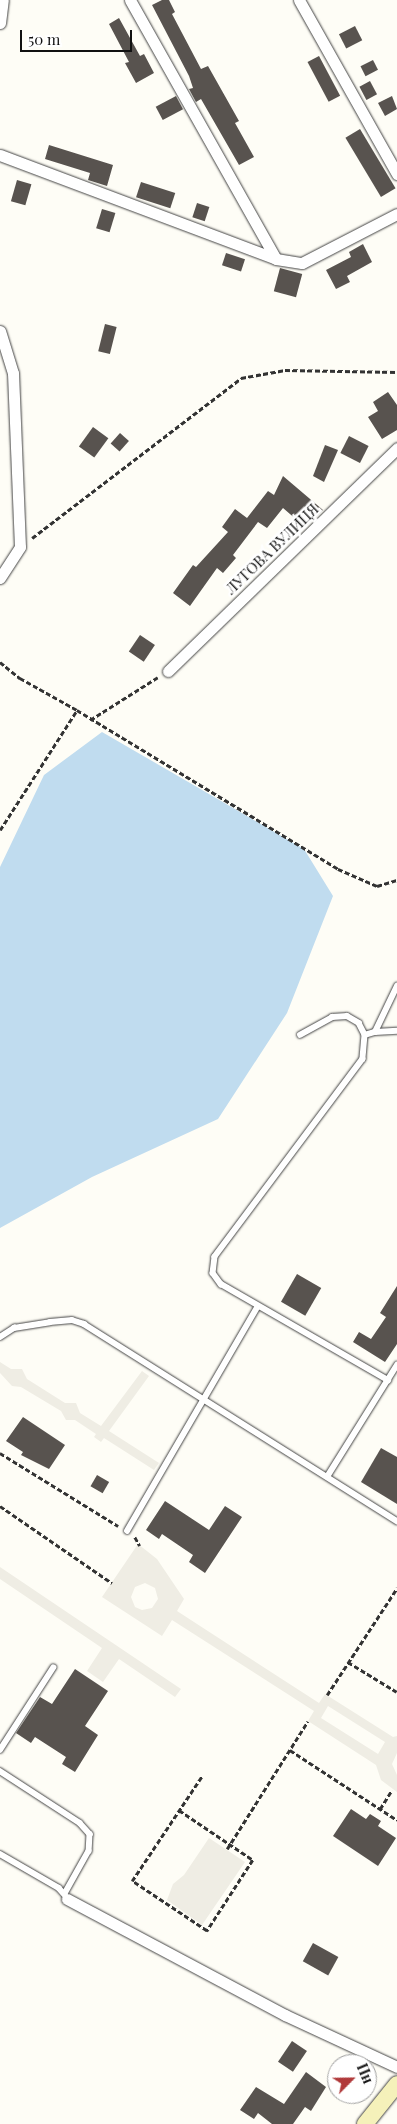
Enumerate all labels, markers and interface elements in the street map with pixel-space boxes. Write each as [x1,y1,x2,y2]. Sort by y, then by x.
scale bar [22,20,135,52]
text: 50 m [28,29,60,49]
street label: ЛУГОВА ВУЛИЦЯ [222,500,322,598]
north arrow [327,2054,377,2104]
text: Пн [353,2060,378,2086]

